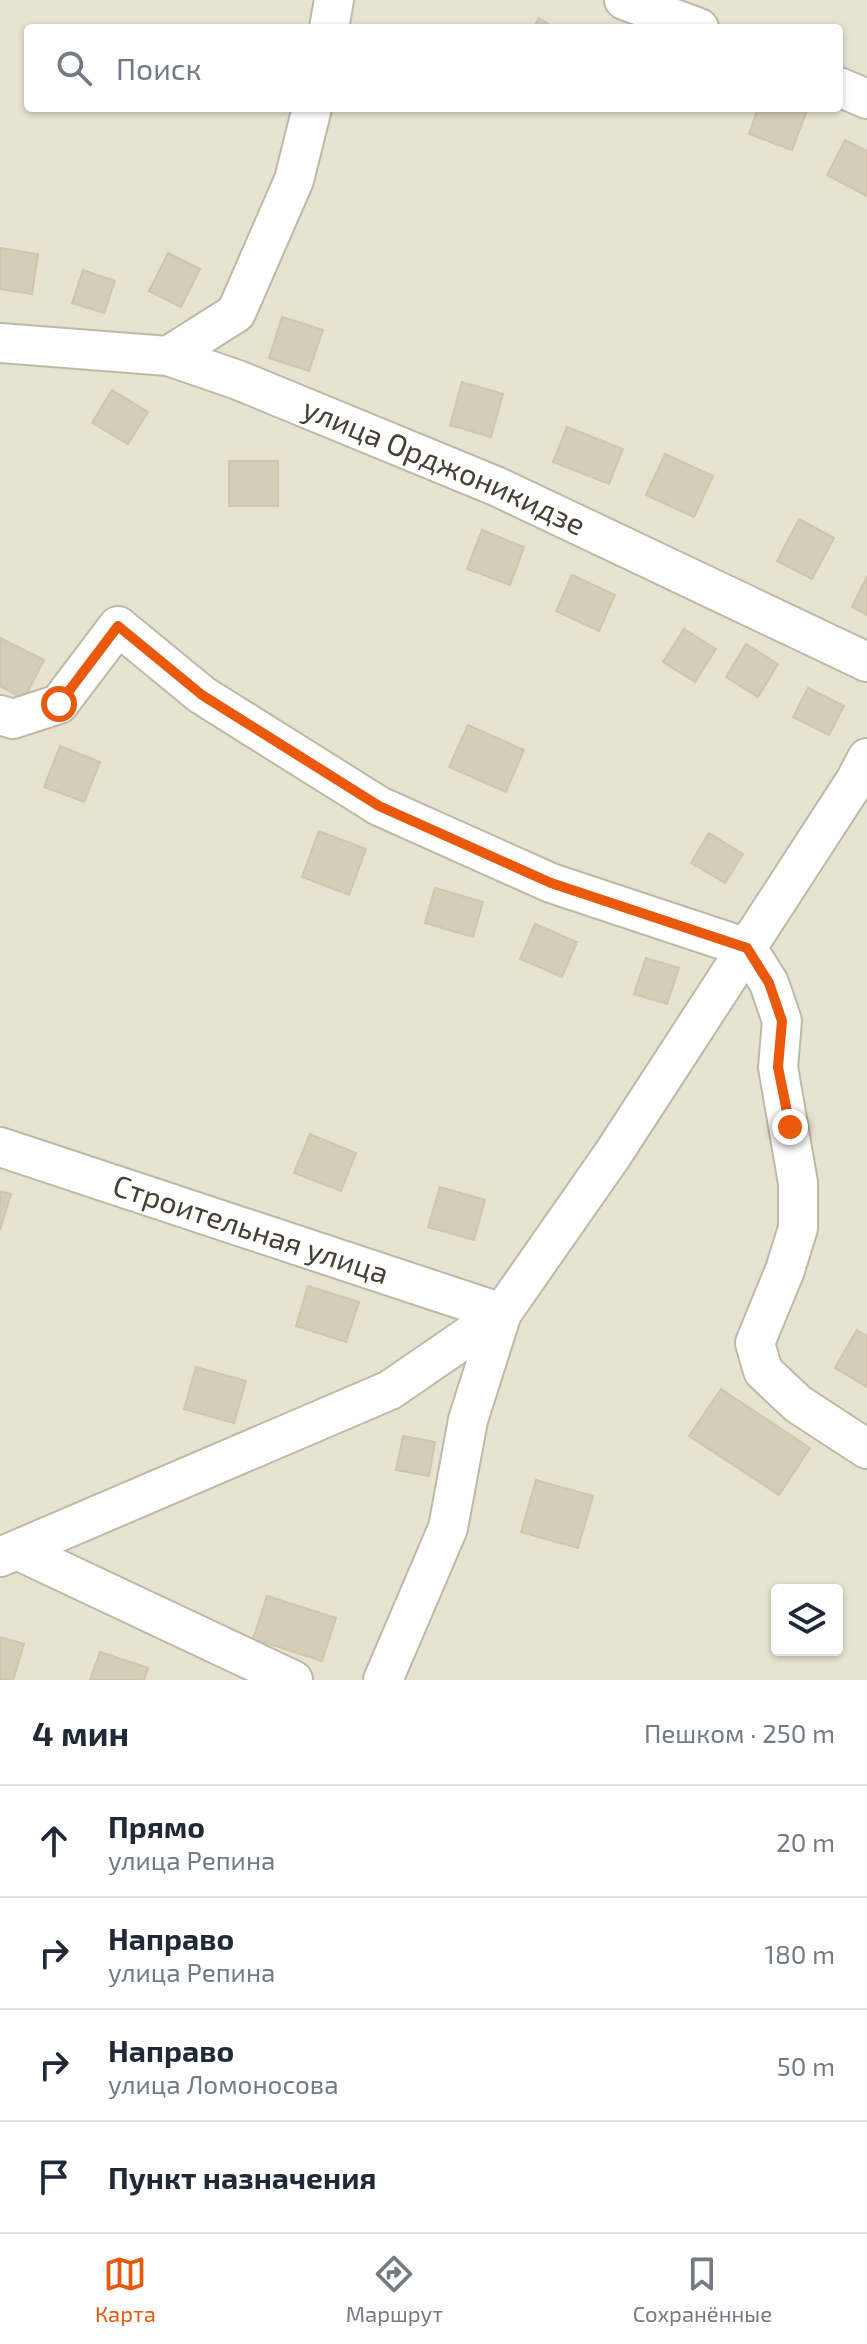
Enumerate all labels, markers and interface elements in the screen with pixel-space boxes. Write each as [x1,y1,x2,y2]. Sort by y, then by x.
search box [24,24,843,112]
icon: search [52,46,96,90]
text: Поиск [116,50,202,86]
street label: улица Орджоникидзе [298,389,592,542]
route start [41,686,77,722]
route end [772,1109,808,1145]
street label: Строительная улица [109,1166,394,1290]
map controls [771,1584,843,1656]
button: layers [771,1584,843,1656]
text: 4 мин [32,1712,129,1753]
text: Пешком · 250 m [644,1717,835,1748]
text: Прямо [108,1808,205,1844]
icon: ahead [32,1819,76,1863]
text: 20 m [776,1826,835,1857]
text: улица Репина [108,1844,275,1875]
text: Направо [108,1920,234,1956]
icon: right [32,1931,76,1975]
text: 180 m [765,1938,835,1969]
text: улица Репина [108,1956,275,1987]
text: Направо [108,2032,234,2068]
icon: right [32,2043,76,2087]
text: 50 m [777,2050,835,2081]
text: улица Ломоносова [108,2068,339,2099]
icon: arrive [32,2155,76,2199]
text: Пункт назначения [108,2159,376,2195]
tab: Карта [95,2252,156,2326]
tab: Маршрут [346,2252,443,2326]
tab: Сохранённые [633,2252,772,2326]

